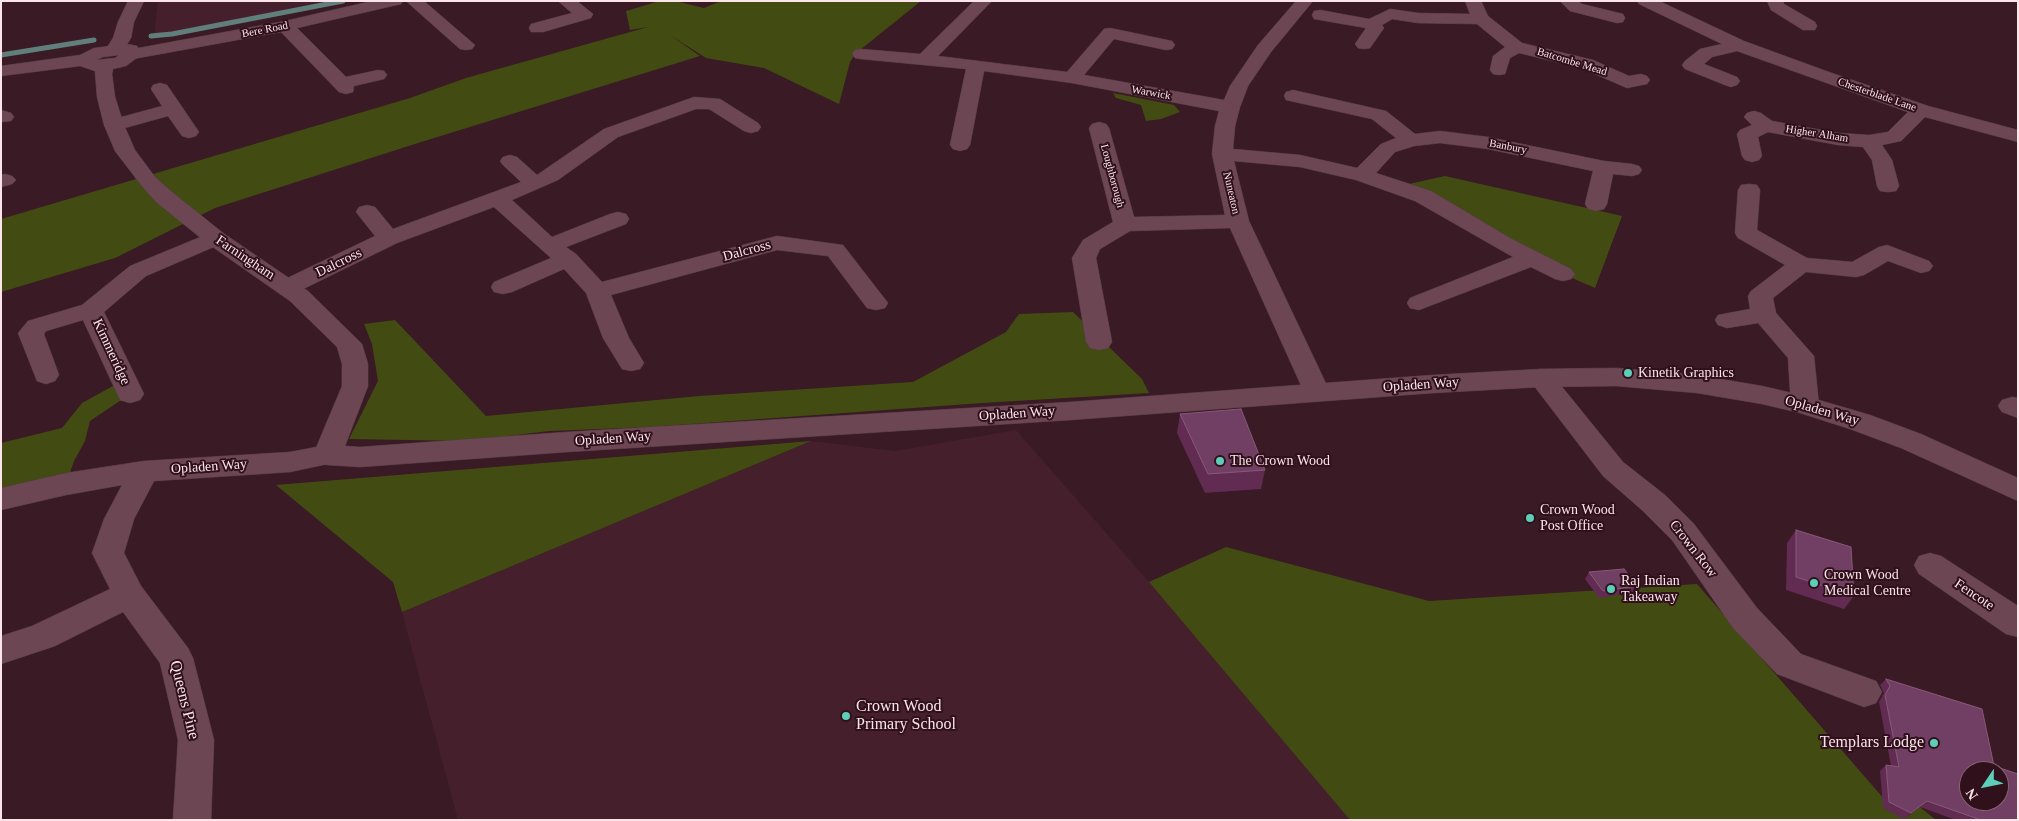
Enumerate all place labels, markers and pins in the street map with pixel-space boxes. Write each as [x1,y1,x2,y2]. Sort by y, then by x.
place label: Kinetik Graphics [1638,365,1734,381]
marker: Kinetik Graphics [1622,367,1634,379]
place label: The Crown Wood [1230,453,1330,469]
marker: The Crown Wood [1214,455,1226,467]
place label: Crown Wood Post Office [1540,502,1615,534]
marker: Crown Wood Post Office [1524,512,1536,524]
place label: Crown Wood Medical Centre [1824,567,1911,600]
place label: Raj Indian Takeaway [1621,573,1680,606]
marker: Crown Wood Medical Centre [1808,577,1820,589]
marker: Raj Indian Takeaway [1605,583,1617,595]
place label: Crown Wood Primary School [856,697,956,735]
marker: Crown Wood Primary School [840,710,852,722]
place label: Templars Lodge [1820,733,1924,753]
marker: Templars Lodge [1928,737,1940,749]

